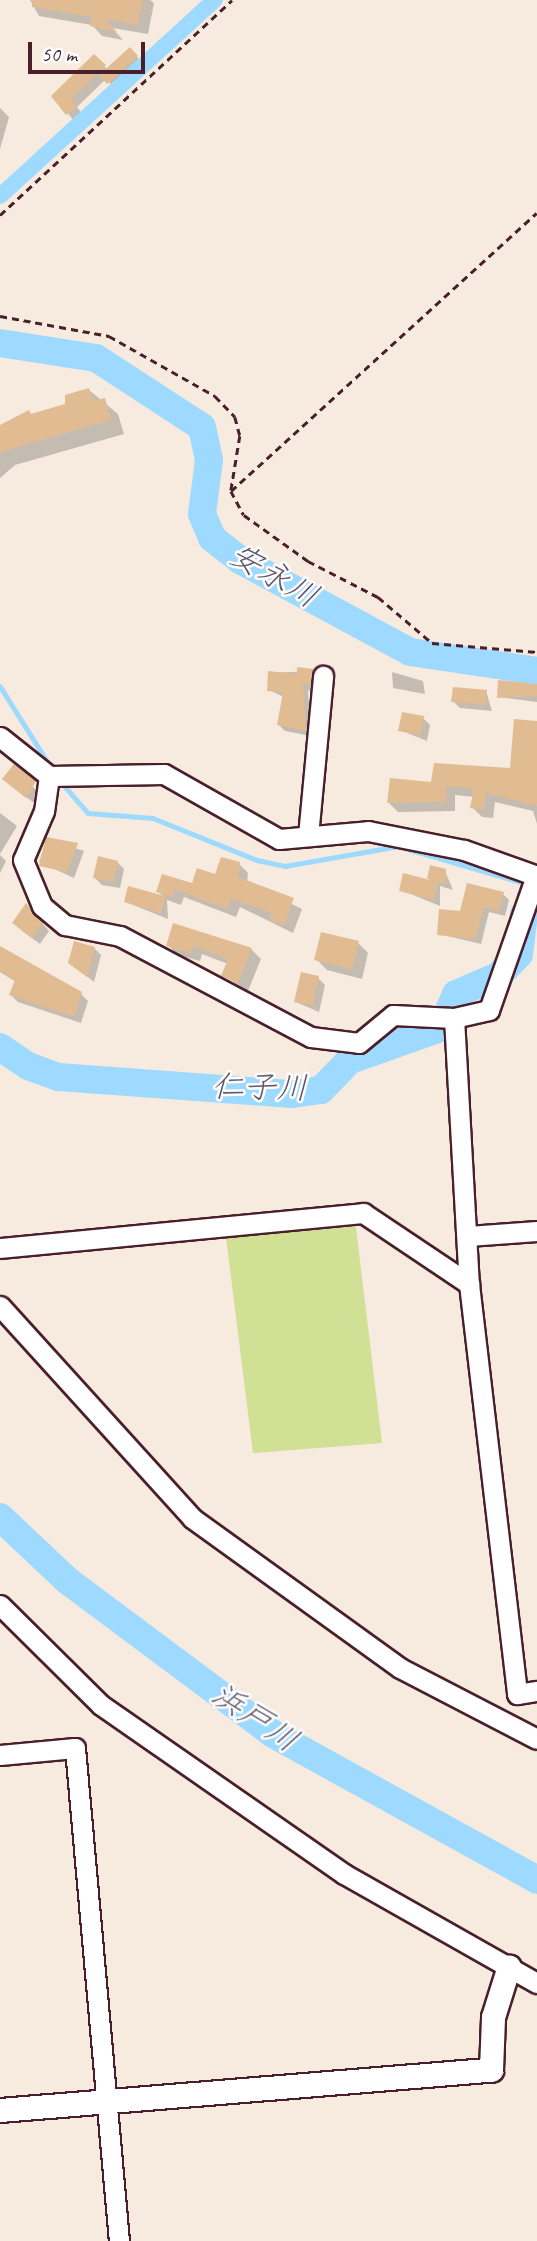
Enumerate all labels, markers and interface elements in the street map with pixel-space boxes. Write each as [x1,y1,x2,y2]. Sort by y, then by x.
scale bar [32,28,149,72]
text: 50 m [41,41,77,67]
water label: 安永川 [223,535,325,617]
water label: 仁子川 [212,1068,308,1108]
water label: 浜戸川 [204,1675,306,1761]

